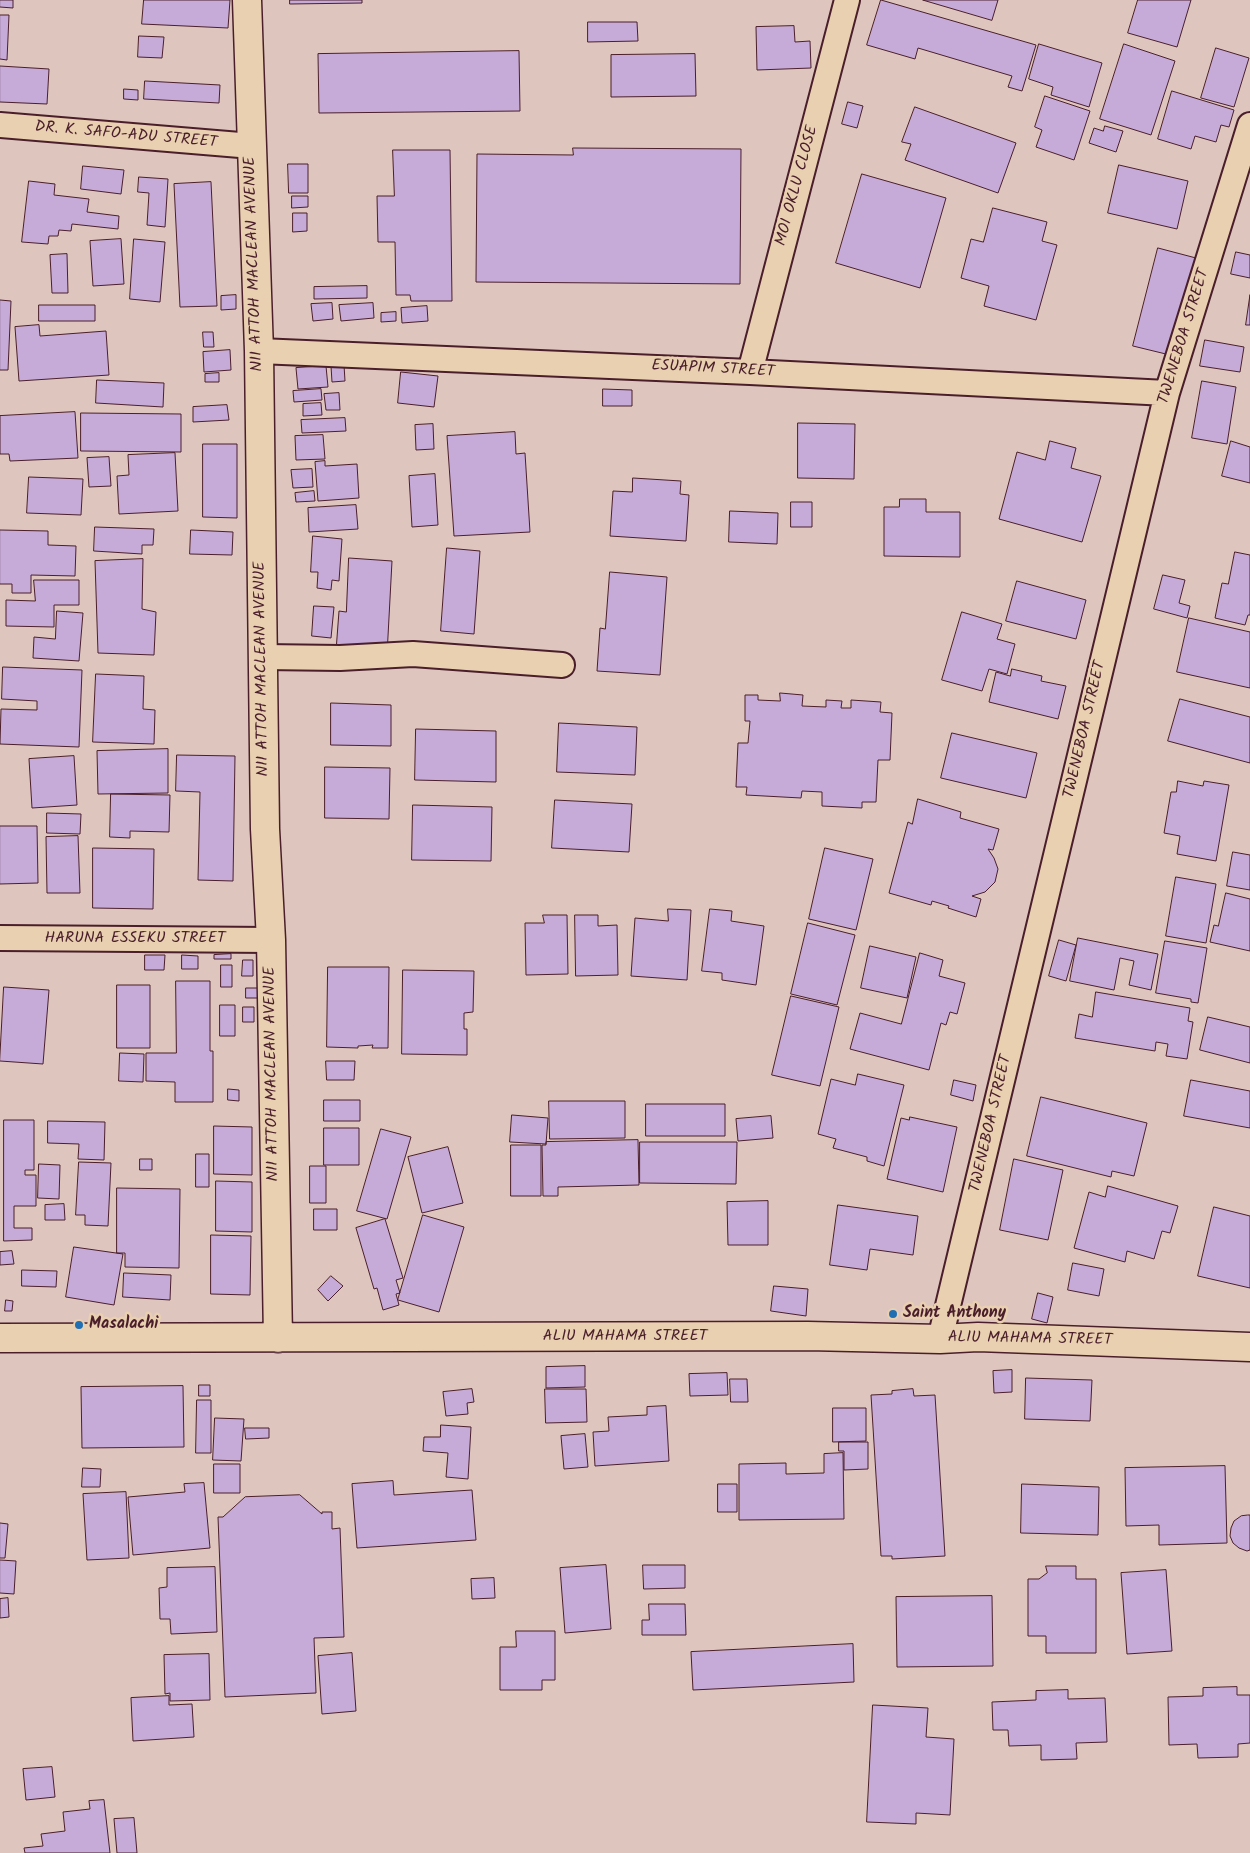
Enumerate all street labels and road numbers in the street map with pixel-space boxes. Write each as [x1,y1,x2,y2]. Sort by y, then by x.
street label: DR. K. SAFO-ADU STREET [34,118,218,154]
street label: MOI OKLU CLOSE [773,124,823,248]
street label: NII ATTOH MACLEAN AVENUE [242,156,268,372]
street label: TWENEBOA STREET [1155,267,1215,407]
street label: ESUAPIM STREET [651,357,775,383]
street label: NII ATTOH MACLEAN AVENUE [252,561,274,777]
street label: TWENEBOA STREET [1061,659,1111,801]
street label: HARUNA ESSEKU STREET [44,929,226,949]
street label: NII ATTOH MACLEAN AVENUE [262,966,284,1182]
street label: TWENEBOA STREET [967,1053,1017,1195]
street label: ALIU MAHAMA STREET [543,1327,707,1347]
street label: ALIU MAHAMA STREET [948,1329,1112,1351]

